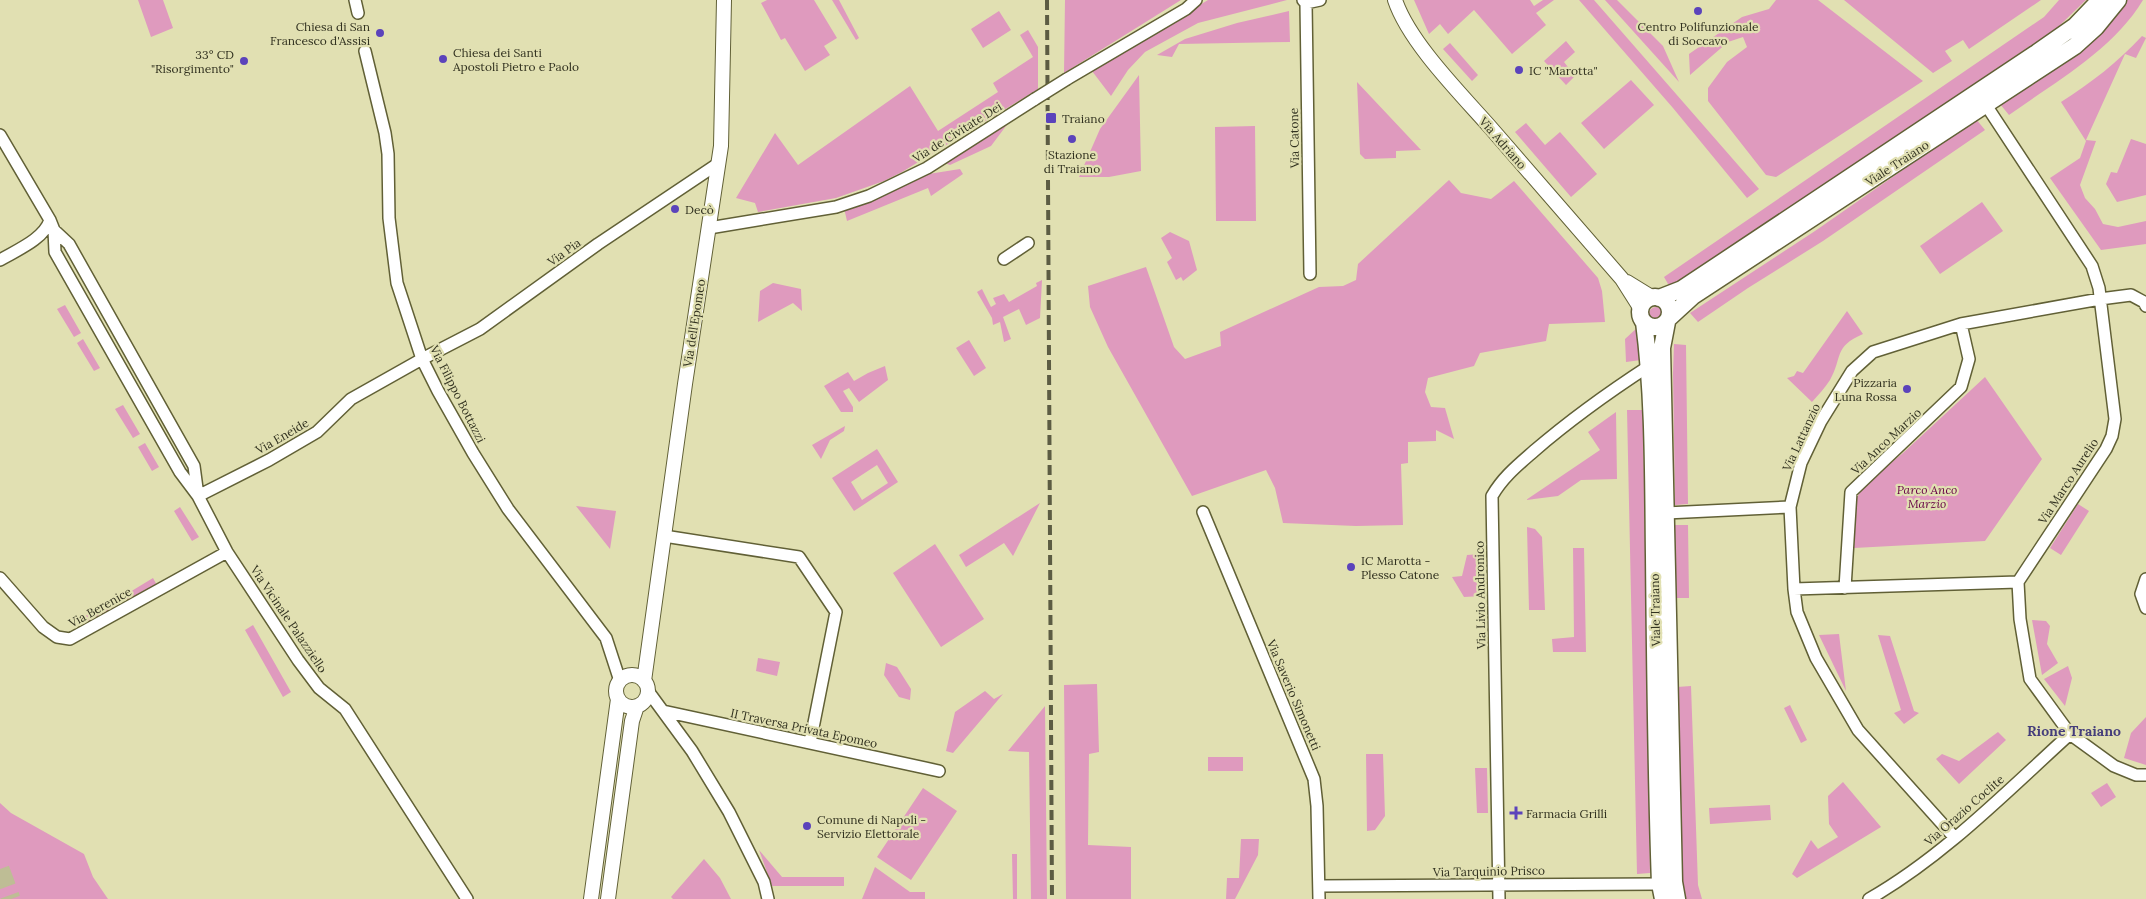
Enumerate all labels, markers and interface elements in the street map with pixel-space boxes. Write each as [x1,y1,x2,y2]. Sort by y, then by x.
marker: Centro Polifunzionale di Soccavo [1692,5,1704,17]
place label: Chiesa di San Francesco d'Assisi [270,19,370,48]
place label: Centro Polifunzionale di Soccavo [1637,19,1759,48]
marker: Chiesa di San Francesco d'Assisi [374,27,386,39]
place label: Chiesa dei Santi Apostoli Pietro e Paolo [452,45,579,74]
place label: 33° CD "Risorgimento" [151,47,234,76]
marker: Chiesa dei Santi Apostoli Pietro e Paolo [437,53,449,65]
marker: 33° CD "Risorgimento" [238,55,250,67]
place label: IC "Marotta" [1529,63,1598,78]
marker: IC "Marotta" [1513,64,1525,76]
street label: Via de Civitate Dei [909,98,1004,166]
street label: Via Catone [1286,107,1302,169]
marker: Traiano [1044,111,1058,125]
place label: Traiano [1062,111,1105,126]
street label: Via Adriano [1476,113,1530,172]
marker: Stazione di Traiano [1066,133,1078,145]
street label: Viale Traiano [1862,137,1932,190]
place label: Stazione di Traiano [1044,147,1100,176]
place label: Decò [685,202,714,217]
marker: Decò [669,203,681,215]
street label: Via Pia [544,235,583,270]
street label: Via dell'Epomeo [679,278,708,369]
street label: Via Filippo Bottazzi [427,342,489,445]
place label: Pizzaria Luna Rossa [1834,375,1897,404]
marker: Pizzaria Luna Rossa [1901,383,1913,395]
street label: Via Lattanzio [1778,401,1823,474]
street label: Via Anco Marzio [1847,405,1924,478]
street label: Via Eneide [252,415,312,458]
street label: Via Marco Aurelio [2034,435,2101,528]
park label: Parco Anco Marzio [1897,482,1957,511]
street label: Via Livio Andronico [1472,541,1488,650]
place label: IC Marotta - Plesso Catone [1361,553,1440,582]
marker: IC Marotta - Plesso Catone [1345,561,1357,573]
street label: Via Vicinale Palazziello [247,562,330,675]
street label: Viale Traiano [1647,573,1663,648]
street label: Via Berenice [65,583,134,631]
street label: Via Saverio Simonetti [1263,636,1324,753]
street label: II Traversa Privata Epomeo [729,705,879,751]
district label: Rione Traiano [2027,722,2121,740]
street label: Via Orazio Coclite [1920,771,2007,849]
place label: Farmacia Grilli [1526,806,1607,821]
marker: Farmacia Grilli [1510,807,1522,819]
place label: Comune di Napoli - Servizio Elettorale [817,812,926,841]
marker: Comune di Napoli - Servizio Elettorale [801,820,813,832]
street label: Via Tarquinio Prisco [1432,863,1545,879]

